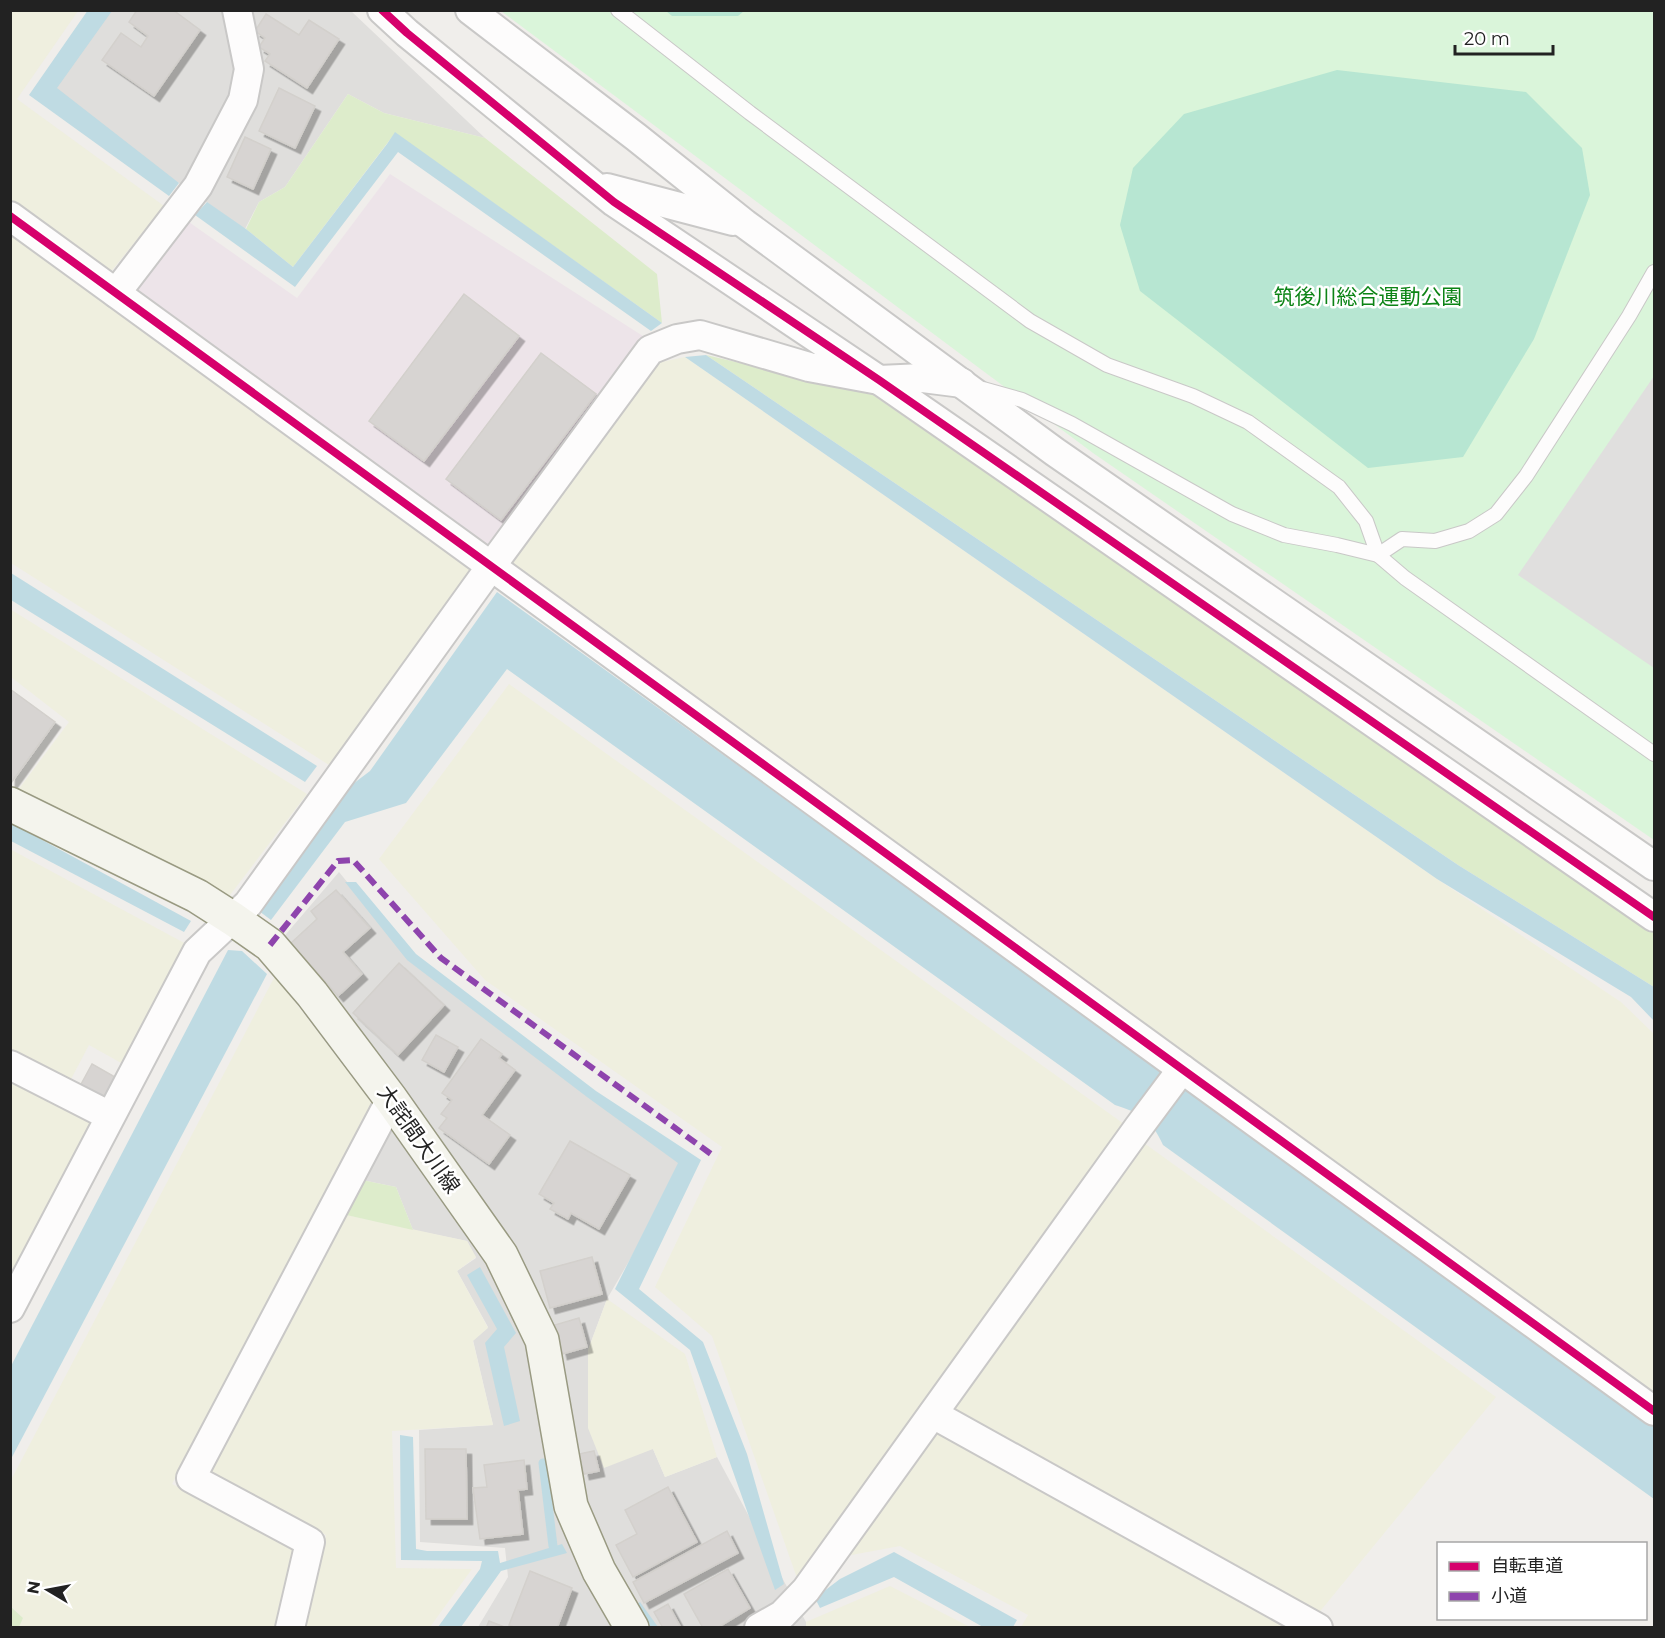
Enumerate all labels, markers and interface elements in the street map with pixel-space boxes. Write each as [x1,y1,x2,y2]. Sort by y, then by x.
scale bar [1455,18,1552,56]
text: 20 m [1464,28,1510,50]
park label: 筑後川総合運動公園 [1274,284,1463,309]
street label: 大詫間大川線 [373,1080,465,1198]
legend [1437,1542,1647,1620]
text: 自転車道 [1491,1555,1563,1577]
north arrow [18,1560,78,1620]
text: N [23,1579,44,1596]
text: 小道 [1491,1585,1527,1607]

